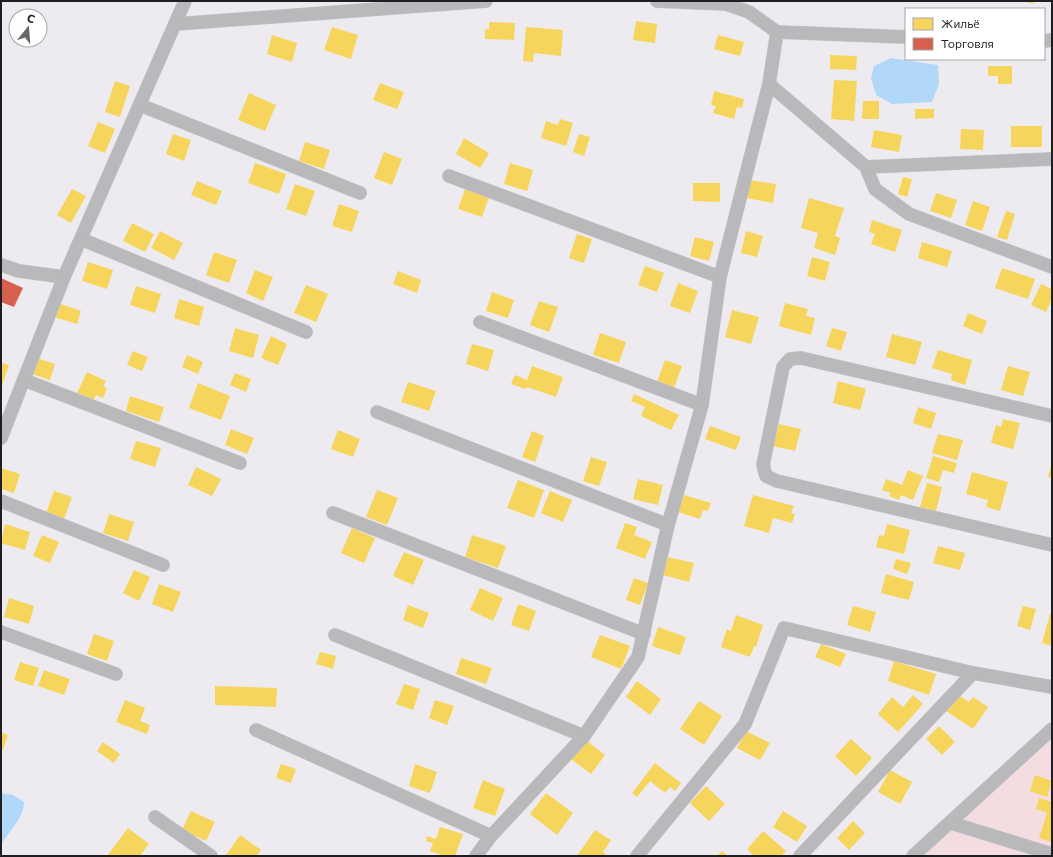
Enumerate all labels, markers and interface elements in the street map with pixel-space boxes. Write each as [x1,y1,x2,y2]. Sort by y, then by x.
north arrow [8,8,48,48]
legend [905,8,1045,60]
text: С [26,11,37,25]
text: Жильё [941,16,980,30]
text: Торговля [941,36,994,50]

